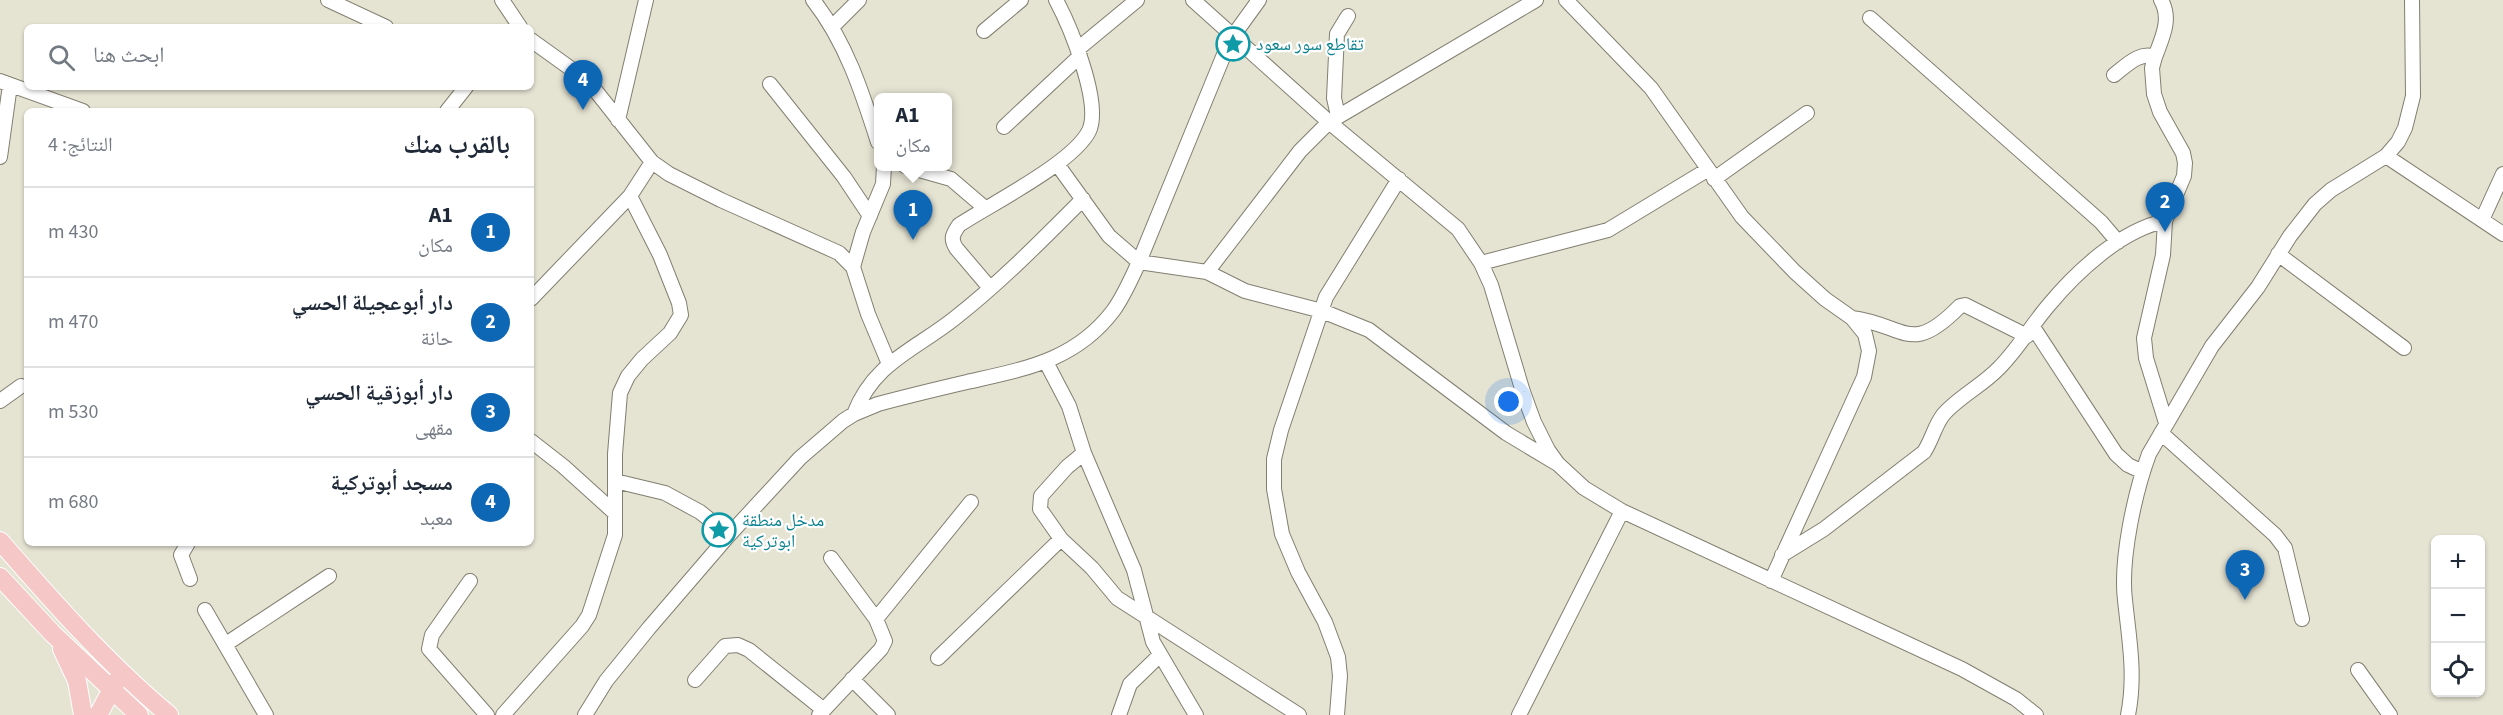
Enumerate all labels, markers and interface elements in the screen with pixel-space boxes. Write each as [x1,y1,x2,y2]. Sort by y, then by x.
search box [24,24,534,90]
place icon: تقاطع سور سعود [1215,26,1251,62]
place label: تقاطع سور سعود [1256,32,1364,57]
text: ابحث هنا [93,39,164,71]
icon: search [45,41,78,74]
pin: 4 [564,60,602,110]
popup [874,93,952,171]
text: A1 [895,99,920,131]
text: بالقرب منك [403,126,510,163]
text: النتائج: 4 [48,131,113,159]
text: مكان [895,132,931,160]
pin: 2 [2146,182,2184,232]
pin: 1 [894,190,932,240]
text: A1 [429,199,453,231]
text: 430 m [48,218,98,246]
text: 1 [485,218,496,246]
text: مكان [418,232,453,260]
text: دار أبوعجيلة الحسي [292,287,453,319]
text: 470 m [48,308,98,336]
text: 2 [485,308,496,336]
text: حانة [421,325,453,353]
text: دار أبوزقية الحسي [305,377,453,409]
your location [1494,387,1523,416]
text: 530 m [48,398,98,426]
text: 3 [485,398,496,426]
text: مقهى [415,415,453,443]
text: مسجد أبوتركية [331,467,453,499]
text: 680 m [48,488,98,516]
text: 4 [485,488,496,516]
text: معبد [420,505,453,533]
place label: مدخل منطقة ابوتركية [742,508,824,554]
place icon: مدخل منطقة ابوتركية [701,512,737,548]
map controls [2431,535,2485,697]
button: + [2431,535,2485,589]
pin: 3 [2226,550,2264,600]
button: − [2431,589,2485,643]
button: locate [2431,643,2485,697]

